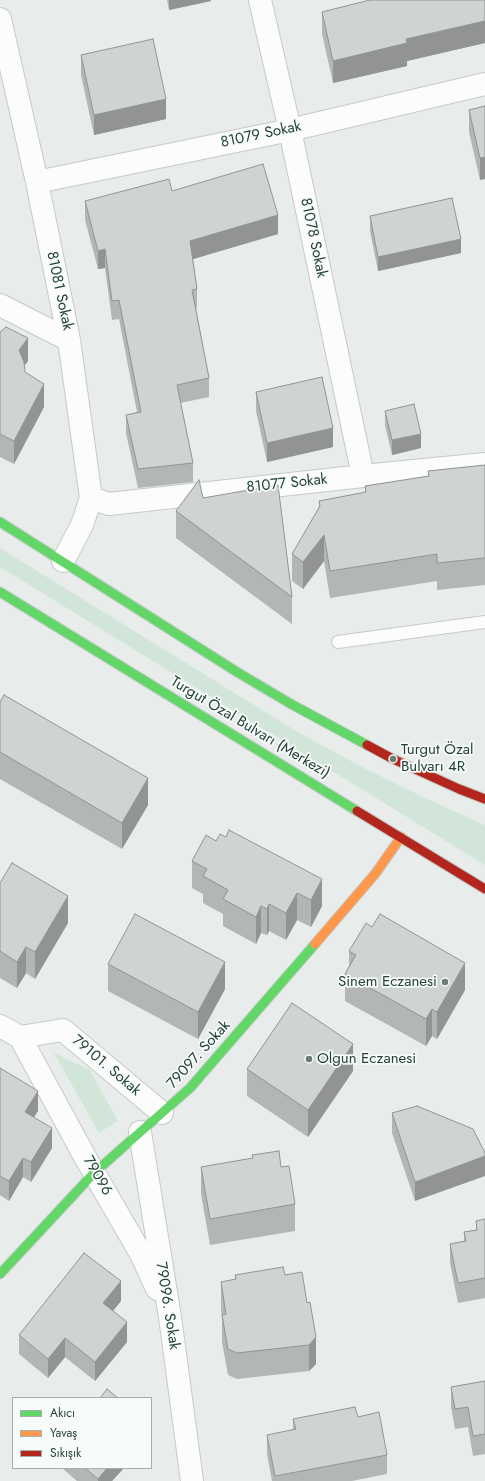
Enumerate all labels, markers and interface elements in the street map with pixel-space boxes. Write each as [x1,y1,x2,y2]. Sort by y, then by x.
street label: 81079 Sokak [219,118,303,152]
street label: 81078 Sokak [296,196,330,280]
street label: 81081 Sokak [42,250,76,332]
street label: 81077 Sokak [246,471,328,497]
street label: Turgut Özal Bulvarı (Merkezi) [167,673,333,783]
place label: Turgut Özal Bulvarı 4R [401,741,474,776]
marker: Turgut Özal Bulvarı 4R [388,754,398,764]
place label: Sinem Eczanesi [338,973,437,991]
marker: Sinem Eczanesi [440,977,450,987]
street label: 79097. Sokak [164,1017,234,1093]
street label: 79101. Sokak [68,1032,144,1100]
place label: Olgun Eczanesi [317,1050,416,1068]
marker: Olgun Eczanesi [304,1054,314,1064]
street label: 79096 [79,1153,115,1199]
street label: 79096. Sokak [151,1261,183,1351]
legend [12,1397,152,1469]
text: Akıcı [50,1404,75,1422]
text: Yavaş [50,1424,77,1442]
text: Sıkışık [50,1444,81,1462]

